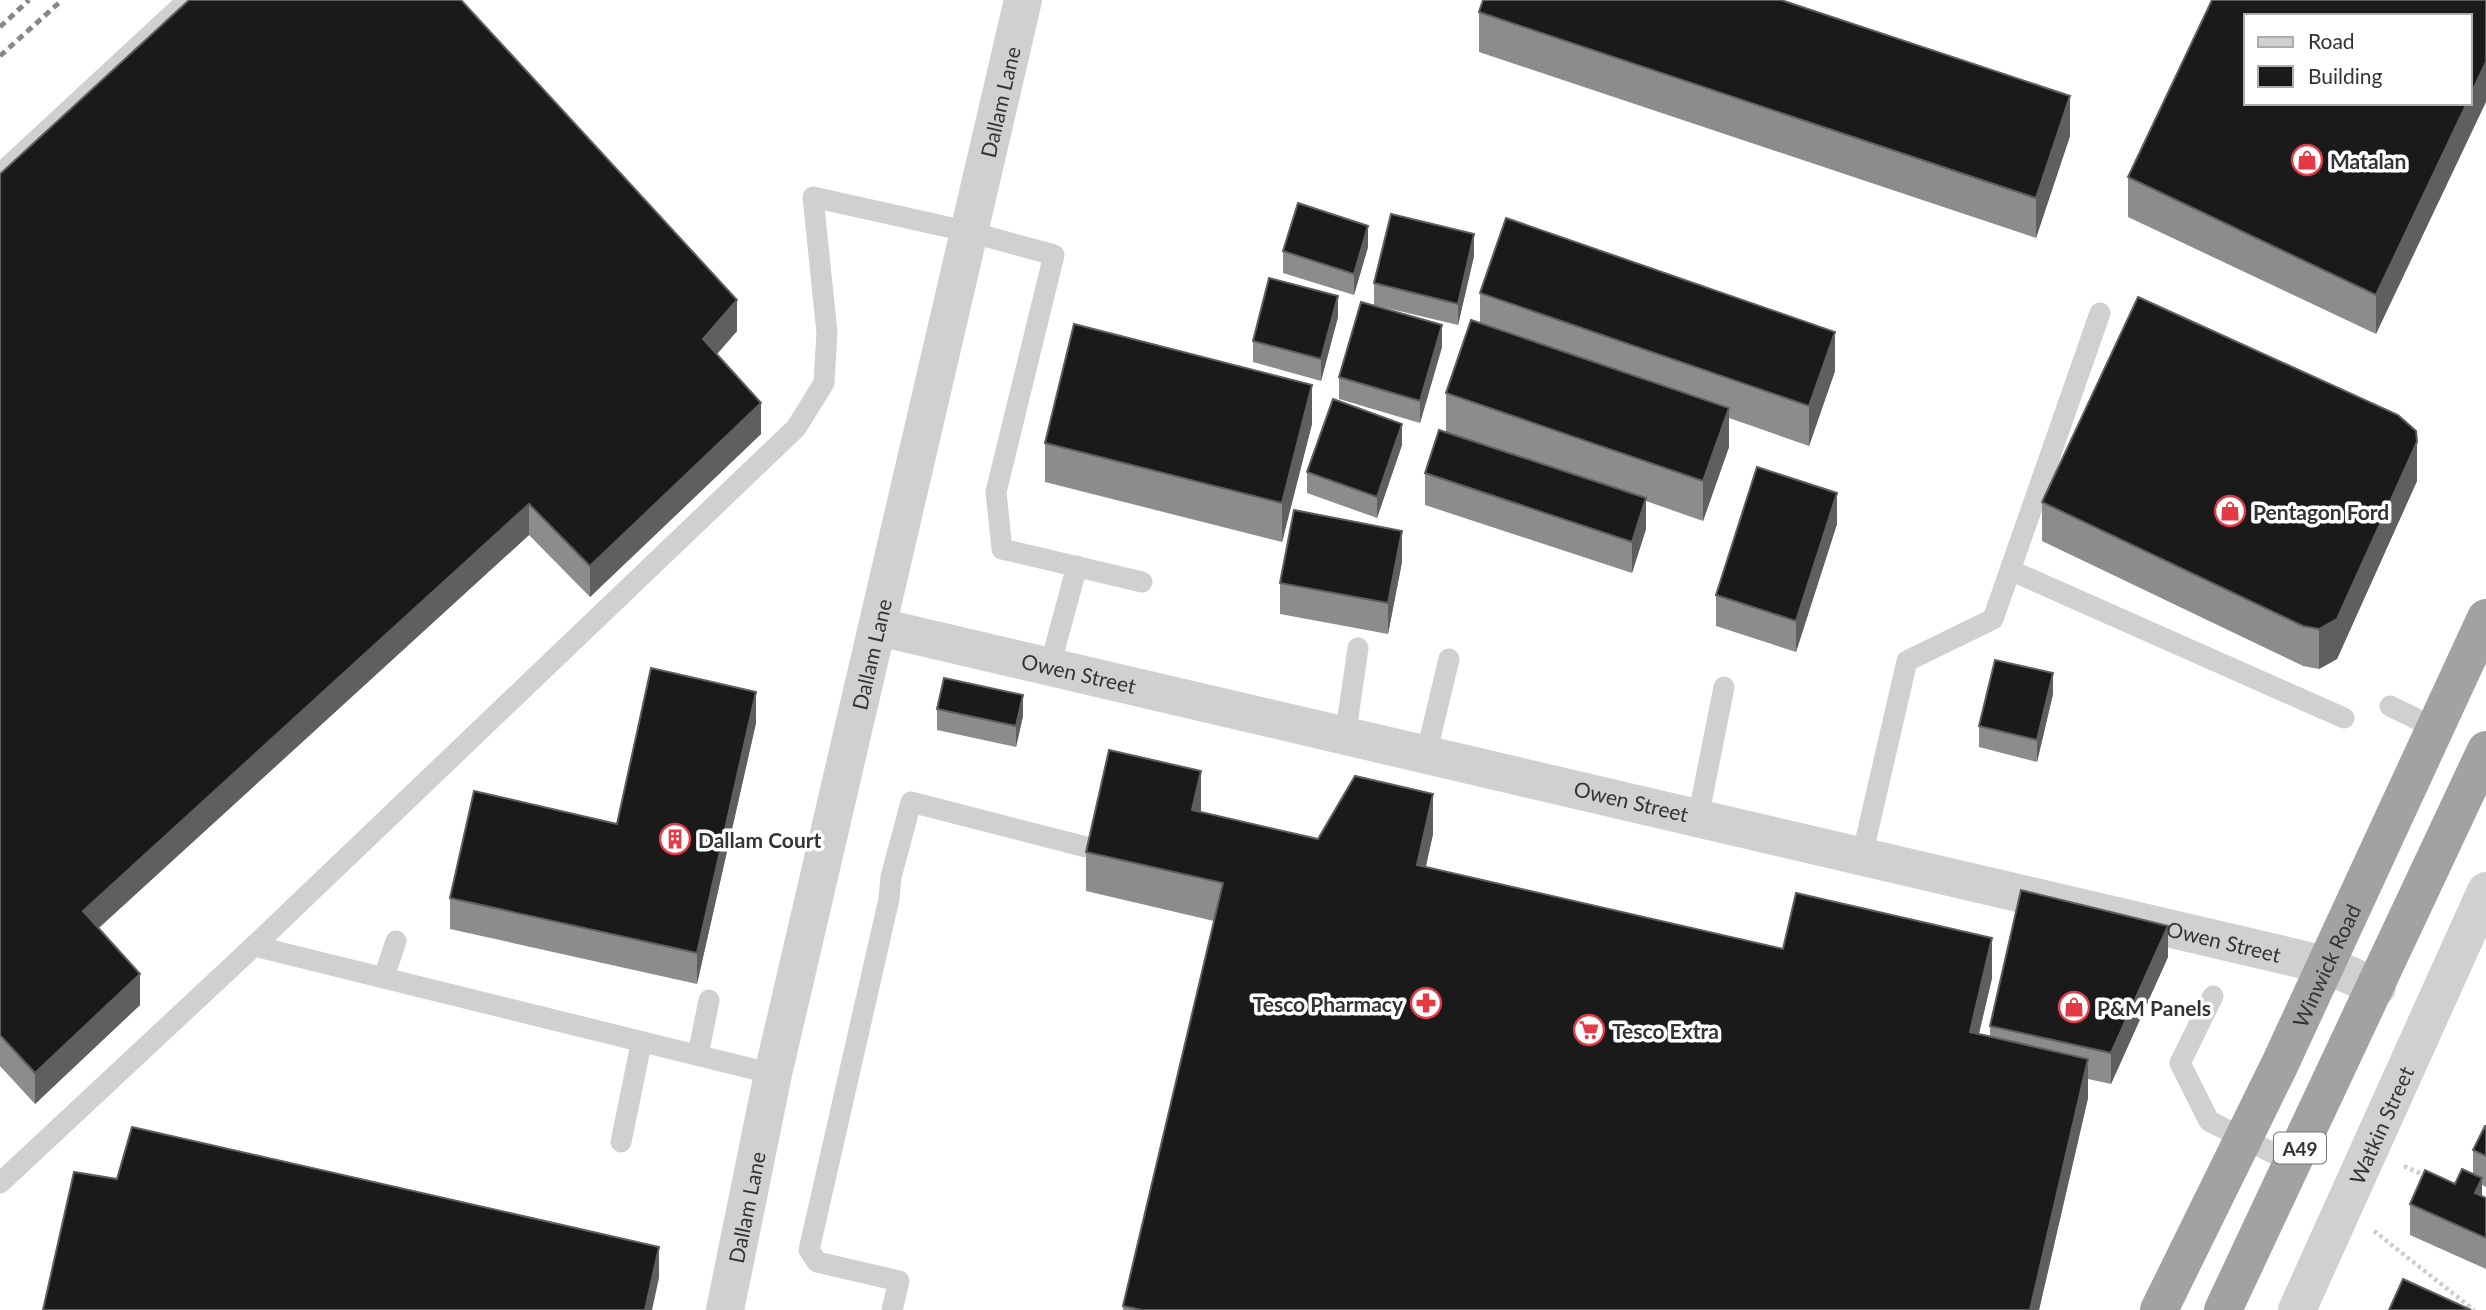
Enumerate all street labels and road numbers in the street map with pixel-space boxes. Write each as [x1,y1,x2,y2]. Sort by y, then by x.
street label: Dallam Lane [974,44,1024,160]
street label: Dallam Lane [846,596,896,712]
street label: Owen Street [1019,647,1139,698]
street label: Owen Street [1572,775,1691,826]
street label: Winwick Road [2286,900,2365,1031]
street label: Owen Street [2164,915,2284,966]
street label: Watkin Street [2343,1062,2418,1188]
road number: A49 [2274,1132,2326,1164]
street label: Dallam Lane [722,1149,769,1265]

